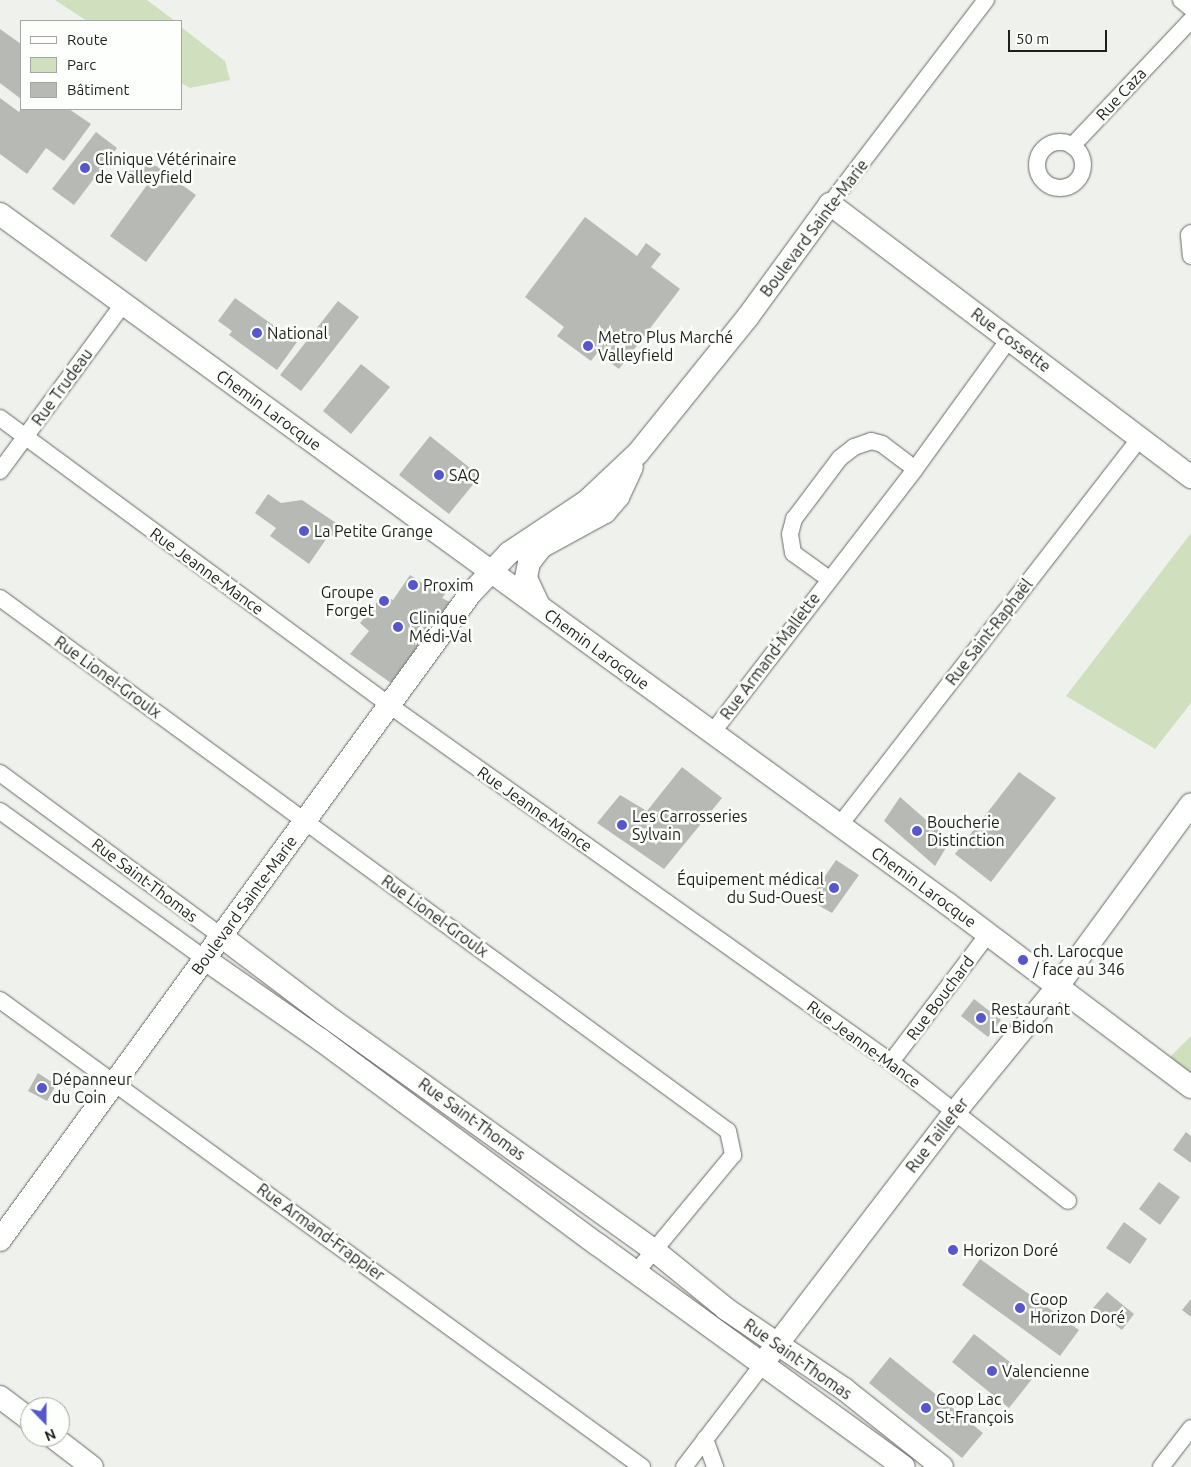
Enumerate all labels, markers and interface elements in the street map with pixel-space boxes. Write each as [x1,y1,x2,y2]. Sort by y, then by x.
legend [20,20,182,110]
scale bar [1011,20,1110,52]
text: 50 m [1016,30,1049,47]
text: Route [67,31,108,48]
text: Parc [67,56,96,73]
street label: Rue Caza [1092,64,1150,124]
text: Bâtiment [67,81,129,98]
place label: Clinique Vétérinaire de Valleyfield [95,149,236,187]
street label: Boulevard Sainte-Marie [756,156,872,300]
marker: Clinique Vétérinaire de Valleyfield [79,162,91,174]
street label: Rue Cossette [967,304,1055,376]
place label: National [267,323,328,343]
marker: National [251,327,263,339]
place label: Metro Plus Marché Valleyfield [598,327,733,365]
marker: Metro Plus Marché Valleyfield [582,340,594,352]
street label: Rue Trudeau [28,345,96,429]
street label: Chemin Larocque [213,366,325,454]
place label: SAQ [449,465,480,485]
marker: SAQ [433,469,445,481]
place label: La Petite Grange [314,521,433,541]
street label: Rue Jeanne-Mance [146,523,268,619]
marker: La Petite Grange [298,525,310,537]
place label: Proxim [423,575,474,595]
street label: Rue Saint-Raphaël [942,575,1036,689]
marker: Proxim [407,579,419,591]
place label: Groupe Forget [321,582,374,620]
street label: Rue Armand-Mallette [716,589,824,723]
marker: Groupe Forget [378,595,390,607]
street label: Chemin Larocque [541,605,653,693]
place label: Clinique Médi-Val [409,608,472,646]
marker: Clinique Médi-Val [391,620,405,634]
street label: Rue Lionel-Groulx [51,632,165,722]
street label: Rue Jeanne-Mance [474,762,596,856]
place label: Les Carrosseries Sylvain [632,806,748,844]
place label: Boucherie Distinction [927,812,1005,850]
marker: Les Carrosseries Sylvain [616,819,628,831]
marker: Boucherie Distinction [911,825,923,837]
street label: Boulevard Sainte-Marie [187,832,301,978]
street label: Rue Saint-Thomas [88,834,202,926]
street label: Chemin Larocque [868,843,980,931]
place label: Équipement médical du Sud-Ouest [677,869,824,907]
street label: Rue Lionel-Groulx [378,871,492,961]
marker: Équipement médical du Sud-Ouest [828,882,840,894]
place label: ch. Larocque / face au 346 [1033,941,1125,979]
street label: Rue Bouchard [902,952,978,1044]
marker: ch. Larocque / face au 346 [1017,954,1029,966]
street label: Rue Jeanne-Mance [803,996,925,1092]
place label: Restaurant Le Bidon [991,999,1070,1037]
marker: Restaurant Le Bidon [975,1012,987,1024]
place label: Dépanneur du Coin [52,1069,132,1107]
street label: Rue Saint-Thomas [415,1074,529,1164]
marker: Dépanneur du Coin [36,1082,48,1094]
street label: Rue Taillefer [902,1094,972,1176]
street label: Rue Armand-Frappier [253,1179,389,1285]
place label: Horizon Doré [963,1240,1058,1260]
marker: Horizon Doré [947,1244,959,1256]
place label: Coop Horizon Doré [1030,1289,1125,1327]
marker: Coop Horizon Doré [1014,1302,1026,1314]
street label: Rue Saint-Thomas [740,1315,856,1403]
place label: Valencienne [1002,1361,1090,1381]
marker: Valencienne [986,1365,998,1377]
place label: Coop Lac St-François [936,1389,1014,1427]
north arrow [20,1397,70,1447]
marker: Coop Lac St-François [920,1402,932,1414]
text: N [42,1426,58,1444]

